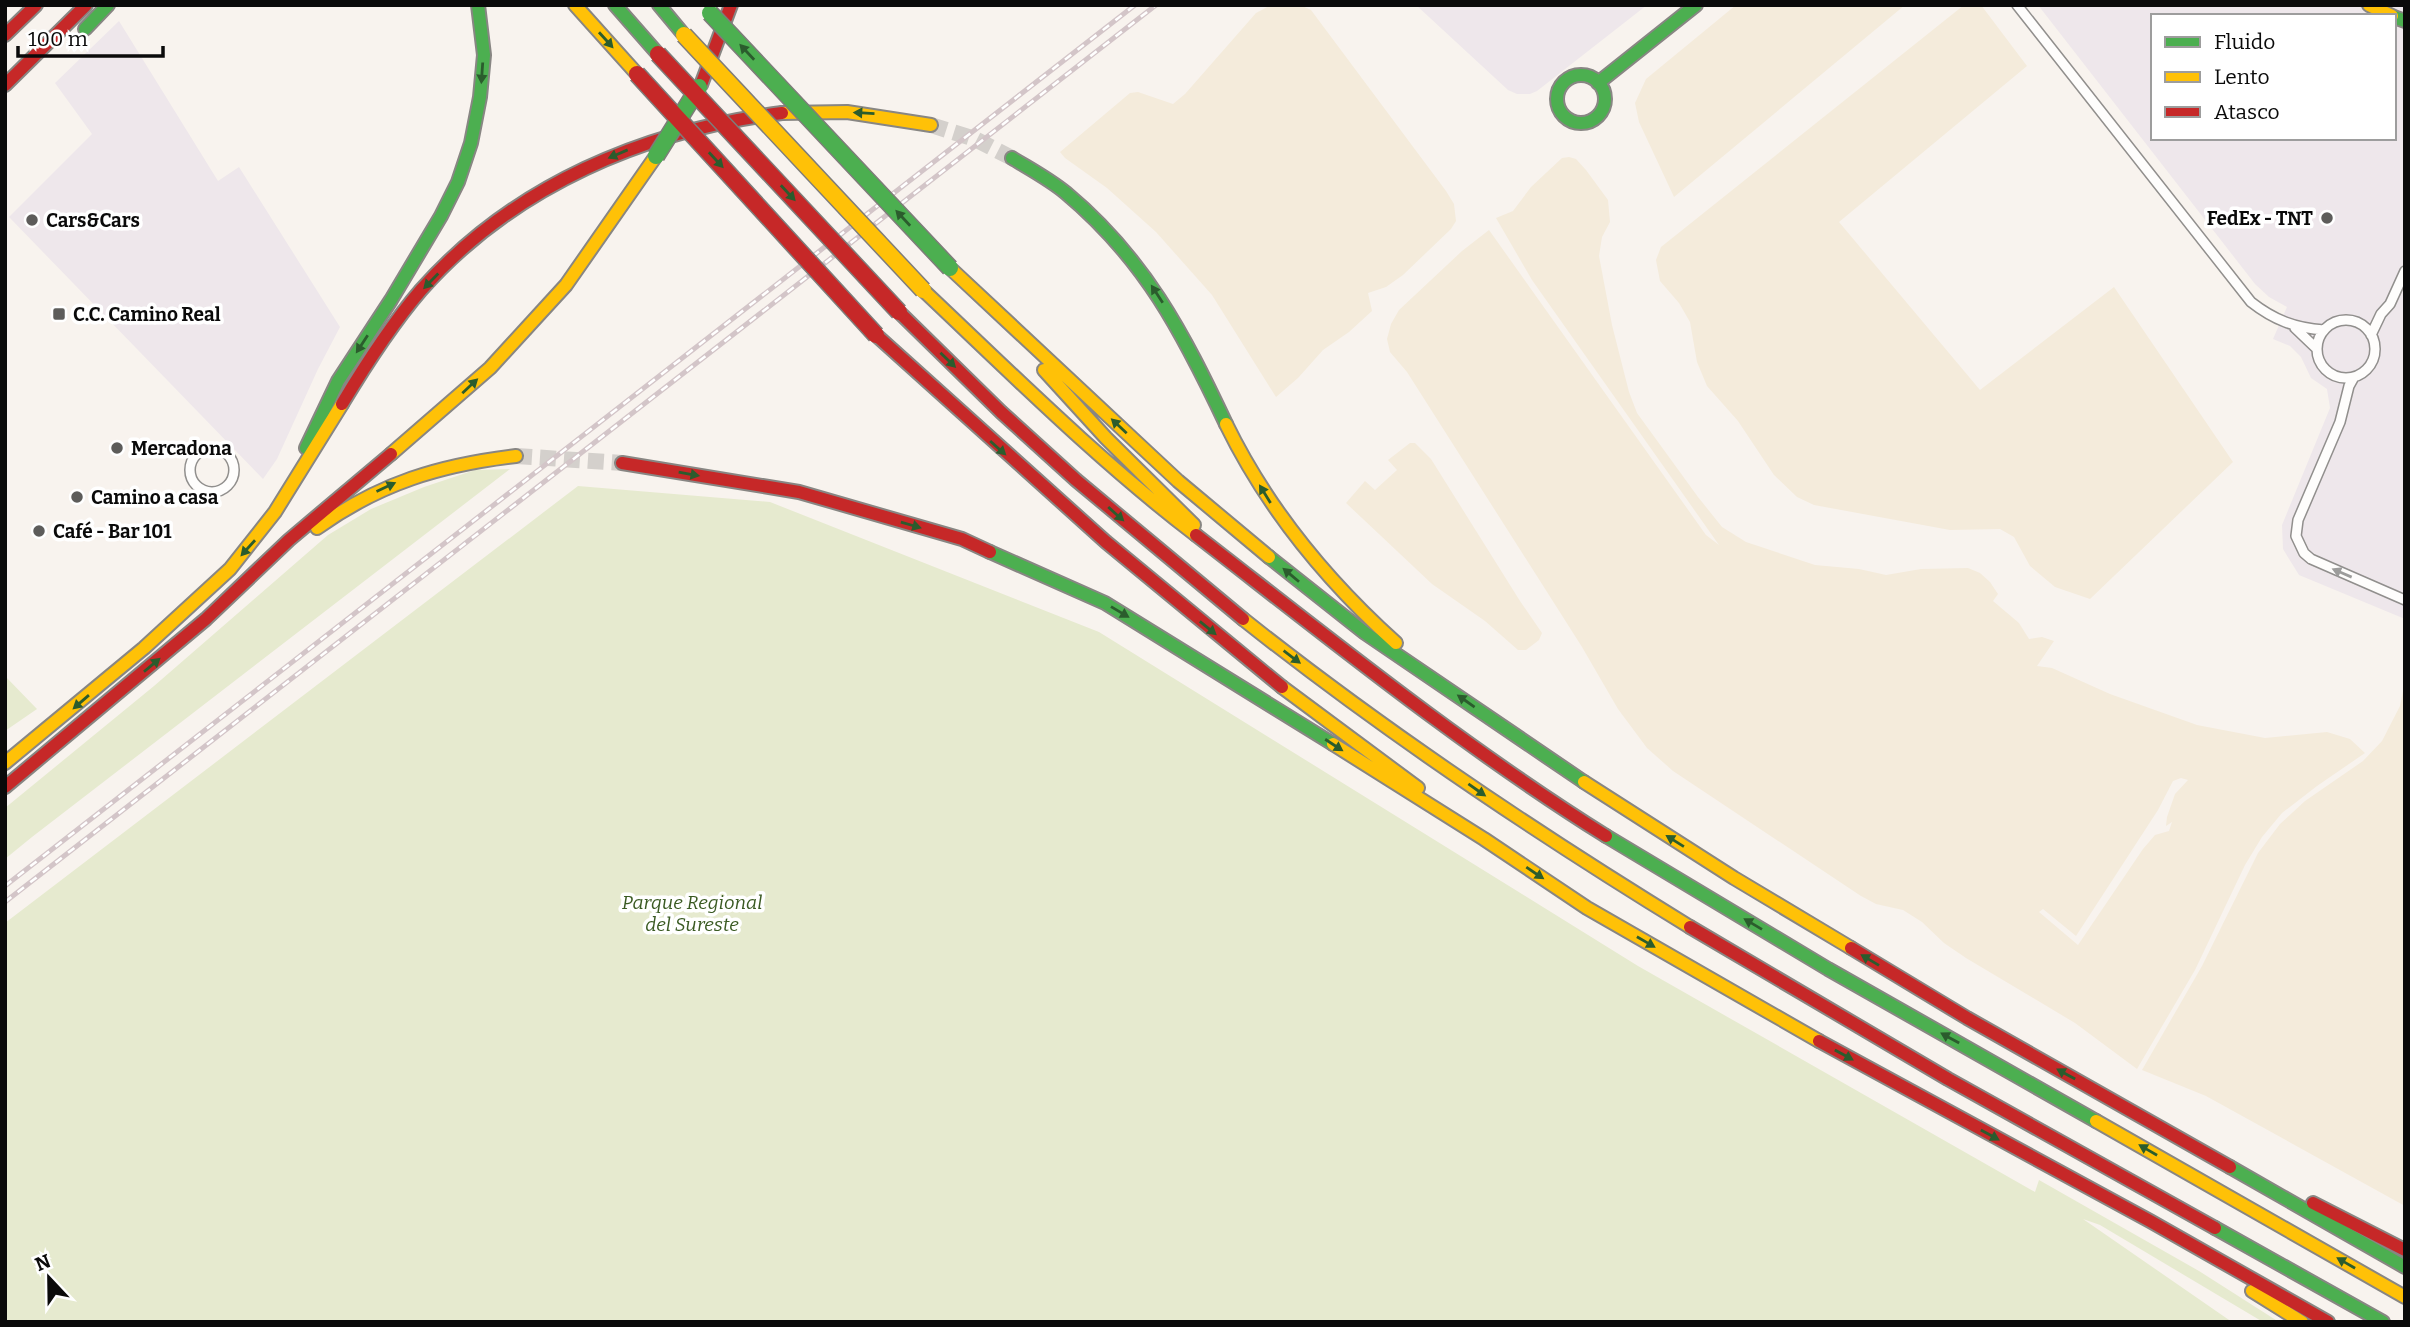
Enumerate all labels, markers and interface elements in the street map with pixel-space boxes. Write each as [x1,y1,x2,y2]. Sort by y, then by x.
scale bar [18,14,163,58]
legend [2151,14,2396,140]
text: 100 m [28,26,88,52]
text: Fluido [2214,29,2275,55]
one-way arrow [598,31,614,49]
one-way arrow [740,44,756,61]
one-way arrow [476,62,487,84]
text: Lento [2214,64,2270,90]
text: Atasco [2214,99,2280,125]
one-way arrow [853,108,875,119]
one-way arrow [608,148,628,160]
one-way arrow [708,151,724,169]
one-way arrow [780,184,796,201]
place label: FedEx - TNT [2207,207,2313,230]
place label: Cars&Cars [46,209,140,232]
one-way arrow [896,210,912,227]
marker: FedEx - TNT [2319,210,2335,226]
marker: Cars&Cars [24,212,40,228]
one-way arrow [423,273,440,290]
one-way arrow [1151,284,1164,304]
place label: C.C. Camino Real [73,303,221,326]
marker: C.C. Camino Real [51,306,67,322]
one-way arrow [356,335,369,354]
one-way arrow [939,351,956,367]
one-way arrow [461,379,478,395]
one-way arrow [1110,418,1128,434]
place label: Mercadona [131,437,232,460]
marker: Mercadona [109,440,125,456]
one-way arrow [989,440,1007,456]
one-way arrow [678,469,700,480]
one-way arrow [376,481,396,493]
one-way arrow [1259,484,1272,504]
place label: Camino a casa [91,486,219,509]
marker: Camino a casa [69,489,85,505]
one-way arrow [1107,506,1125,522]
place label: Café - Bar 101 [53,520,172,543]
one-way arrow [901,520,922,530]
marker: Café - Bar 101 [31,523,47,539]
one-way arrow [240,539,256,557]
one-way arrow [2332,567,2352,579]
one-way arrow [1282,568,1299,583]
one-way arrow [1111,606,1130,618]
one-way arrow [1200,620,1217,635]
one-way arrow [1283,650,1302,664]
one-way arrow [143,658,160,673]
one-way arrow [72,694,90,710]
one-way arrow [1457,694,1475,708]
one-way arrow [1325,738,1344,751]
one-way arrow [1468,783,1486,797]
one-way arrow [1666,835,1685,848]
one-way arrow [1526,866,1544,880]
park label: Parque Regional del Sureste [622,891,762,936]
one-way arrow [1744,918,1763,931]
one-way arrow [1636,936,1656,948]
one-way arrow [1860,953,1879,966]
one-way arrow [1940,1032,1960,1044]
one-way arrow [1834,1048,1854,1060]
one-way arrow [2057,1068,2076,1080]
one-way arrow [1981,1129,2000,1141]
one-way arrow [2139,1144,2158,1156]
north arrow [14,1243,84,1313]
text: N [32,1249,54,1276]
one-way arrow [2336,1257,2355,1269]

